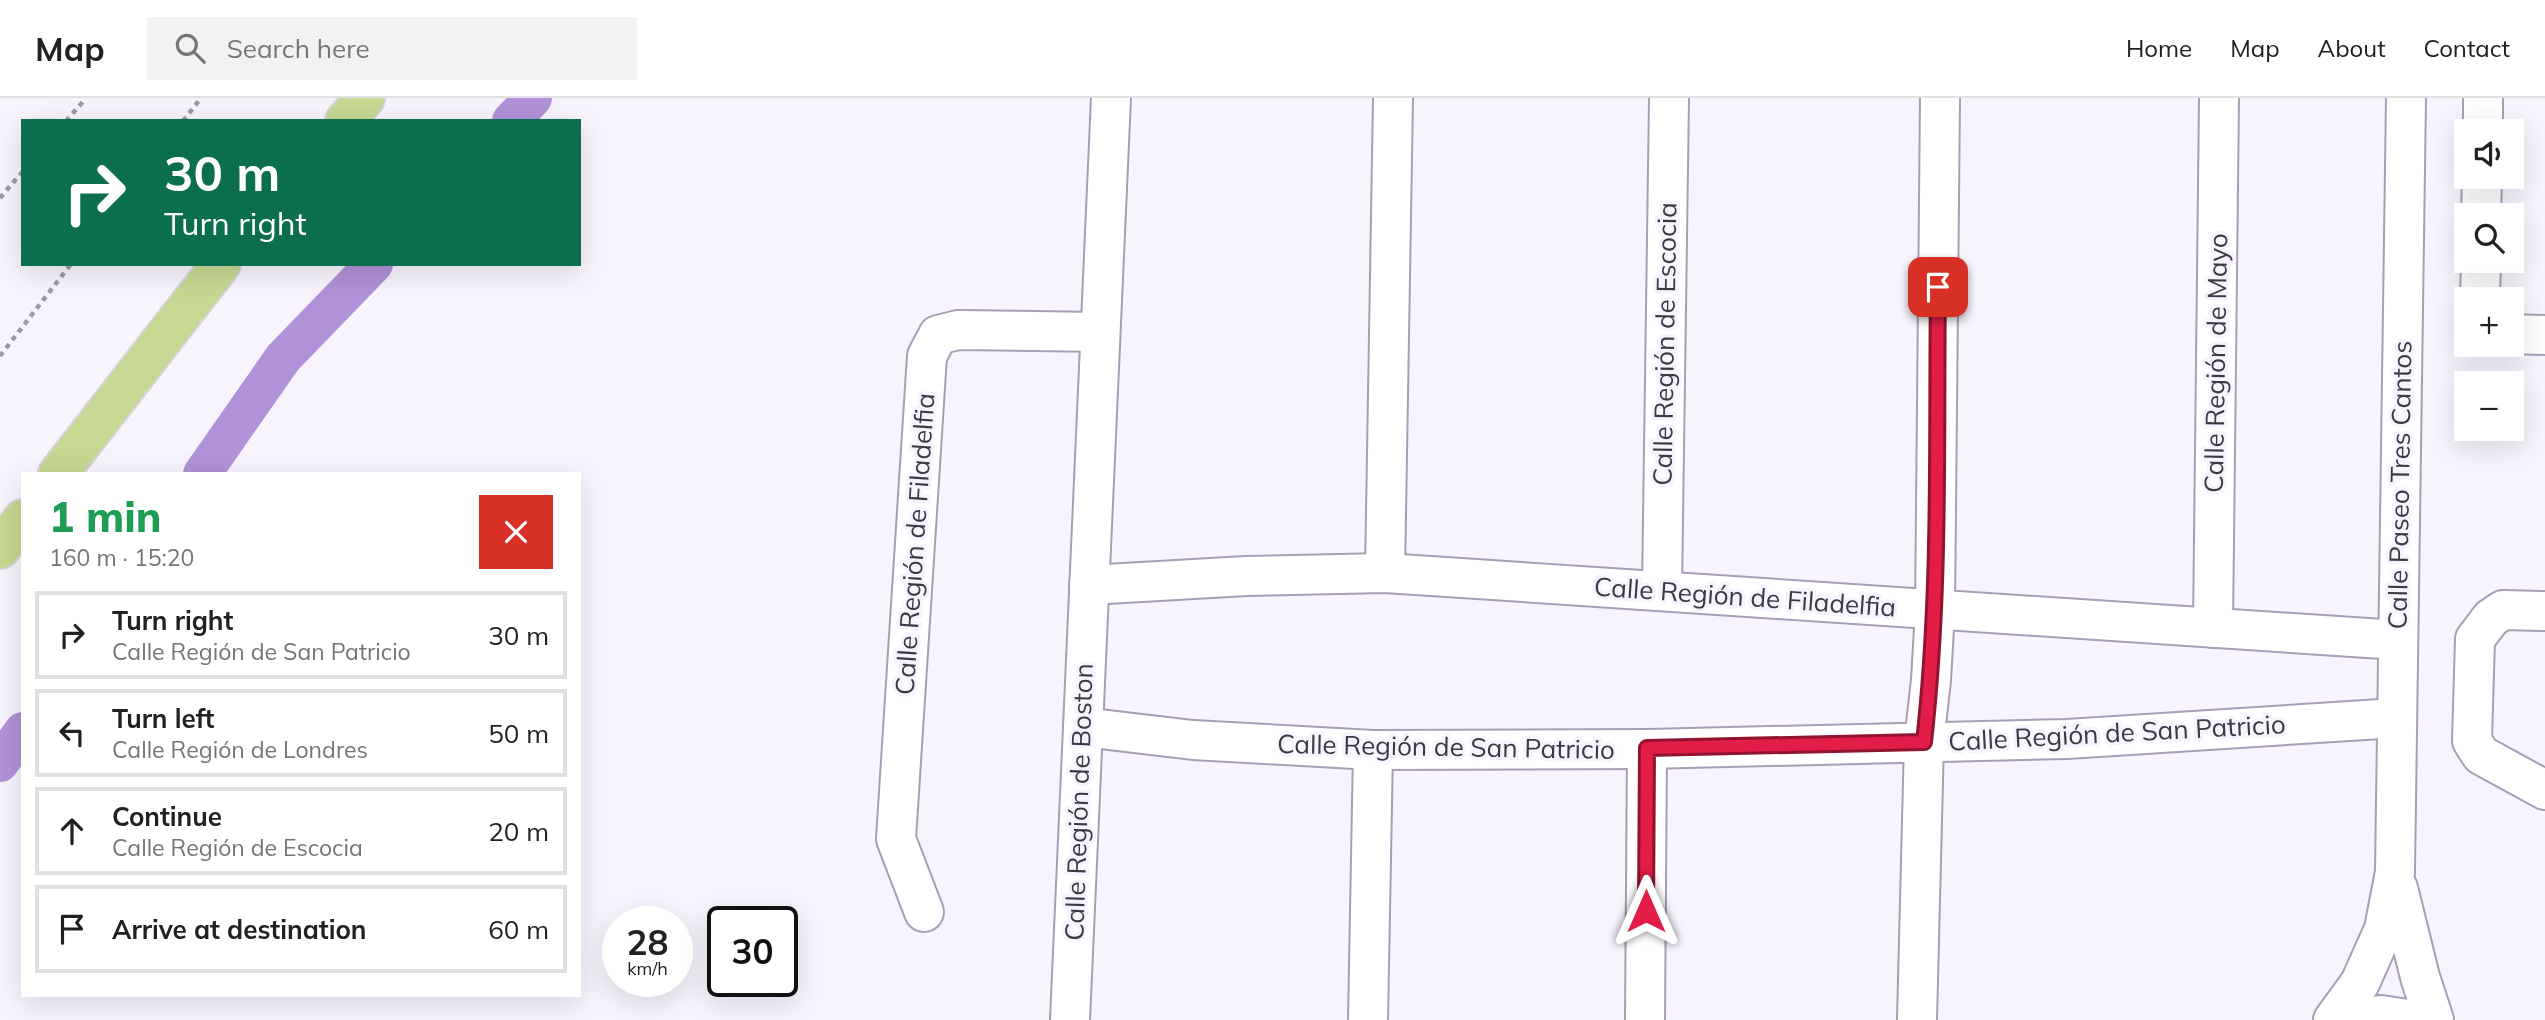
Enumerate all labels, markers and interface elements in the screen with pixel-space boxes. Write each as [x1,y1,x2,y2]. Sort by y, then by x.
search box [147,17,637,80]
text: Map [35,28,105,69]
icon: search [171,29,209,67]
text: Search here [227,32,370,65]
text: Home [2126,33,2192,63]
text: Map [2230,33,2280,63]
text: About [2318,33,2386,63]
text: Contact [2424,33,2510,63]
map controls [2454,119,2524,441]
button: sound [2454,119,2524,189]
text: 30 m [164,142,280,203]
icon: right [49,147,140,238]
street label: Calle Región de Escocia [1646,202,1683,486]
text: Turn right [164,203,307,243]
button: search [2454,203,2524,273]
street label: Calle Región de Mayo [2197,233,2234,493]
pin [1908,257,1968,317]
icon: arrive [1919,268,1957,306]
button: + [2454,287,2524,357]
street label: Calle Paseo Tres Cantos [2380,340,2419,630]
button: − [2454,371,2524,441]
street label: Calle Región de Filadelfia [887,392,942,696]
text: 1 min [49,490,162,543]
button: close [479,495,553,569]
text: 160 m · 15:20 [49,543,194,572]
street label: Calle Región de Filadelfia [1593,569,1897,624]
text: Turn right [112,604,233,637]
icon: right [53,616,91,654]
text: 30 m [488,619,549,652]
text: Calle Región de San Patricio [112,637,411,666]
street label: Calle Región de Boston [1057,663,1100,941]
text: Turn left [112,702,214,735]
street label: Calle Región de San Patricio [1947,707,2286,758]
icon: left [53,714,91,752]
text: 50 m [488,717,549,750]
street label: Calle Región de San Patricio [1277,727,1615,766]
text: Calle Región de Londres [112,735,368,764]
text: Continue [112,800,222,833]
icon: ahead [53,812,91,850]
text: 20 m [488,815,549,848]
text: Calle Región de Escocia [112,833,363,862]
position arrow [1609,874,1683,948]
speed limit sign: 30 [707,906,798,997]
icon: arrive [53,910,91,948]
text: Arrive at destination [112,913,367,946]
text: 60 m [488,913,549,946]
text: 28 [626,920,669,964]
text: km/h [627,957,668,980]

